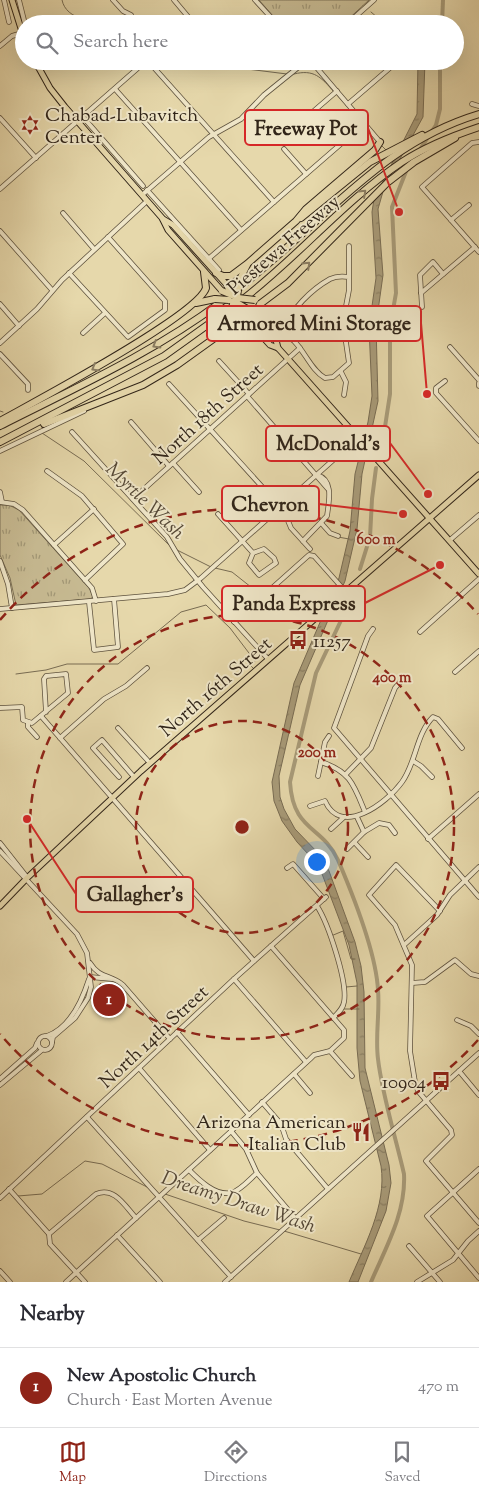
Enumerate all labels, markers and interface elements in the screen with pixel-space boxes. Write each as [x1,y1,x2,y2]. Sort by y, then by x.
search box [15,15,464,70]
icon: search [33,29,61,57]
text: Search here [73,29,168,56]
place label: Chabad-Lubavitch Center [45,103,198,152]
callout: Freeway Pot [245,110,368,145]
synagogue icon: Chabad-Lubavitch Center [19,114,41,136]
text: Freeway Pot [255,116,358,145]
street label: Piestewa Freeway [223,189,347,302]
one-way arrow [358,190,367,199]
one-way arrow [301,262,310,271]
callout: Armored Mini Storage [207,306,421,341]
text: Armored Mini Storage [217,311,411,340]
one-way arrow [153,338,162,348]
street label: North 18th Street [147,357,270,472]
one-way arrow [92,361,101,371]
callout: McDonald's [266,426,390,461]
text: McDonald's [276,431,380,460]
water label: Myrtle Wash [98,456,191,548]
callout: Chevron [222,486,319,521]
text: Chevron [231,492,309,521]
text: 600 m [357,530,396,551]
callout: Panda Express [222,586,365,621]
text: Panda Express [232,591,356,620]
bus stop icon: 11257 [287,629,309,651]
place label: 11257 [313,629,351,656]
street label: North 16th Street [155,631,279,744]
text: 400 m [372,668,412,689]
text: 200 m [298,743,337,764]
centre of rings [233,818,251,836]
your location [304,849,330,875]
callout: Gallagher's [76,877,193,912]
text: Gallagher's [87,882,183,911]
street label: North 14th Street [94,980,212,1092]
pin: 1 [93,981,125,1019]
place label: 10904 [382,1070,426,1097]
bus stop icon: 10904 [430,1070,452,1092]
place label: Arizona American Italian Club [196,1110,346,1159]
restaurant icon: Arizona American Italian Club [350,1121,372,1143]
water label: Dreamy Draw Wash [157,1165,320,1242]
text: Nearby [20,1300,85,1330]
text: New Apostolic Church [67,1363,256,1390]
text: 1 [33,1376,39,1399]
text: 470 m [418,1376,459,1399]
text: Church · East Morten Avenue [67,1390,272,1413]
tab: Map [59,1438,87,1488]
tab: Directions [204,1438,267,1488]
tab: Saved [384,1438,420,1488]

